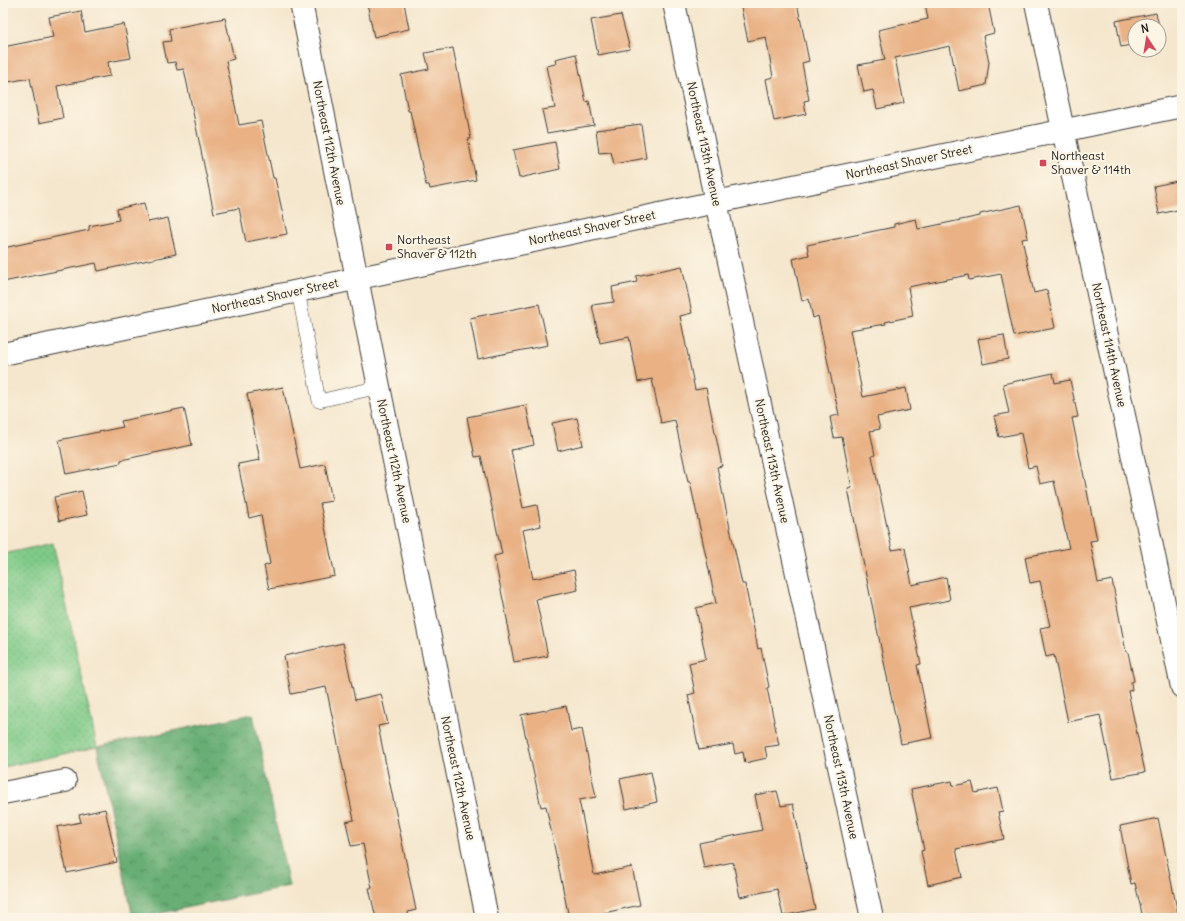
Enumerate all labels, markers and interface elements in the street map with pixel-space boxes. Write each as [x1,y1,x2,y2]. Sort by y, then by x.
north arrow [1127,18,1167,58]
text: N [1140,21,1150,36]
street label: Northeast 112th Avenue [310,79,349,206]
street label: Northeast 113th Avenue [684,80,725,208]
street label: Northeast Shaver Street [844,141,974,182]
place label: Northeast Shaver & 114th [1051,148,1131,177]
marker: Northeast Shaver & 114th [1038,158,1048,168]
street label: Northeast Shaver Street [527,207,657,248]
place label: Northeast Shaver & 112th [397,232,477,261]
marker: Northeast Shaver & 112th [384,242,394,252]
street label: Northeast Shaver Street [210,275,340,316]
street label: Northeast 114th Avenue [1089,281,1130,409]
street label: Northeast 112th Avenue [374,397,415,524]
street label: Northeast 113th Avenue [752,397,793,525]
street label: Northeast 113th Avenue [821,713,862,841]
street label: Northeast 112th Avenue [438,714,479,841]

